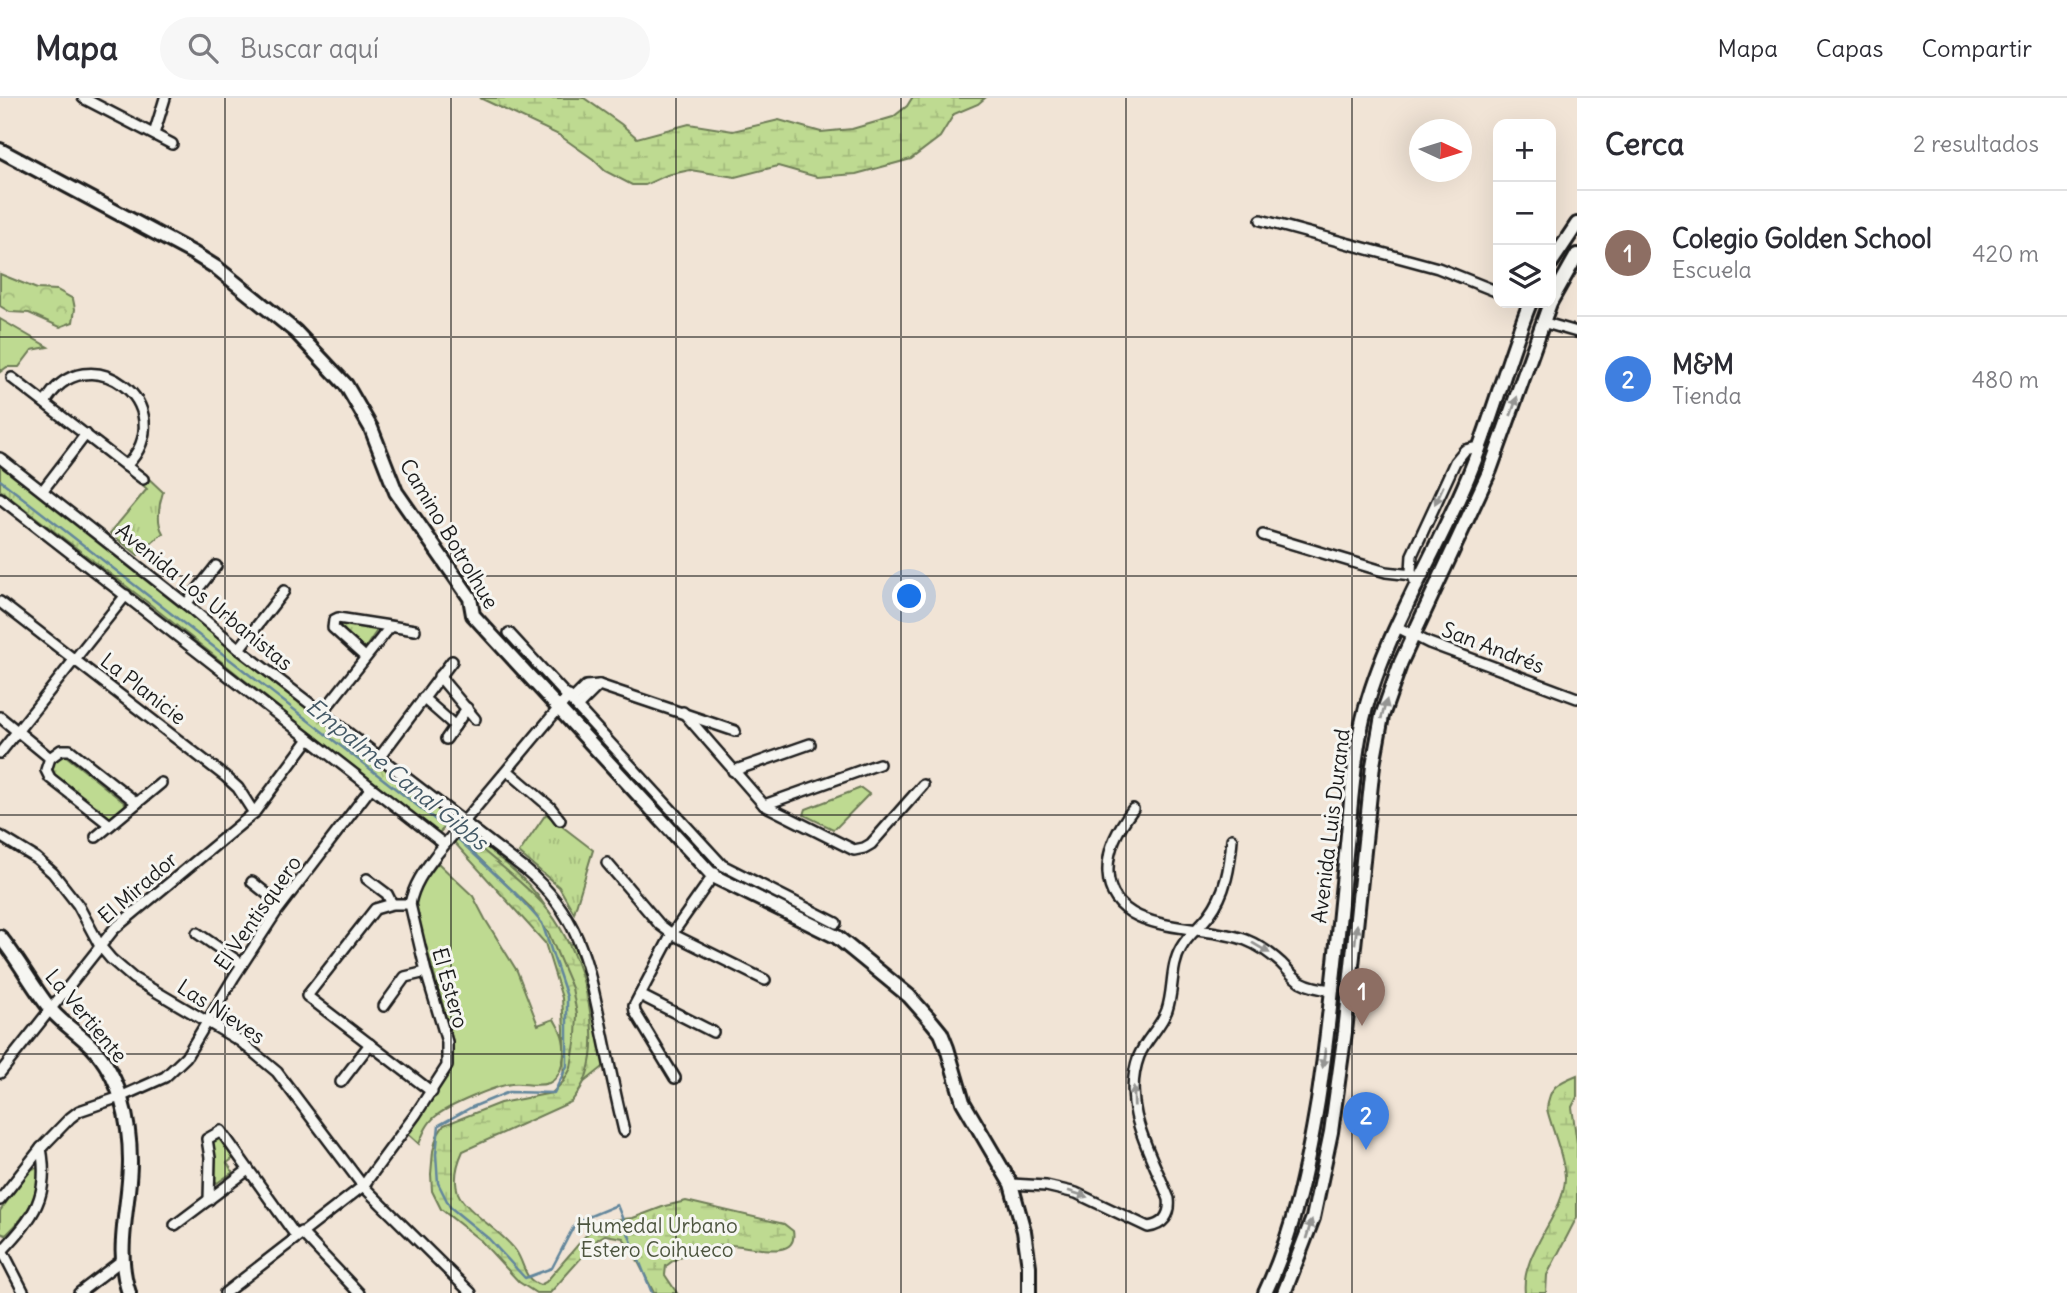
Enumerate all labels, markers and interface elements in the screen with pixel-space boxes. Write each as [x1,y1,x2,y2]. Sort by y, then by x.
search box [160,17,650,80]
text: Mapa [35,27,118,69]
icon: search [184,29,222,67]
text: Buscar aquí [240,32,379,65]
text: Mapa [1717,33,1778,63]
text: Capas [1816,33,1883,63]
text: Compartir [1921,33,2032,63]
north arrow [1409,119,1472,182]
map controls [1493,119,1556,308]
button: + [1493,119,1556,182]
text: Cerca [1605,125,1684,163]
text: 2 resultados [1913,129,2039,158]
button: − [1493,182,1556,245]
text: Colegio Golden School [1672,222,1932,255]
text: 1 [1623,239,1633,268]
text: 420 m [1972,239,2039,268]
button: layers [1493,245,1556,308]
text: Escuela [1672,255,1752,284]
text: M&M [1672,348,1734,381]
text: 2 [1622,365,1634,394]
text: 480 m [1972,365,2039,394]
text: Tienda [1672,381,1742,410]
one-way arrow [1509,396,1520,417]
street label: Camino Botrolhue [394,454,505,614]
one-way arrow [1433,485,1445,505]
street label: Avenida Los Urbanistas [110,517,298,676]
your location [892,579,926,613]
street label: San Andrés [1438,616,1548,679]
street label: La Planicie [95,647,191,730]
water label: Empalme Canal Gibbs [300,691,495,857]
one-way arrow [1380,698,1390,719]
street label: Avenida Luis Durand [1305,727,1356,925]
street label: El Mirador [92,845,183,930]
street label: El Ventisquero [208,850,307,975]
one-way arrow [1351,923,1362,945]
one-way arrow [1251,942,1270,955]
street label: El Estero [426,945,475,1031]
street label: La Vertiente [39,963,133,1068]
pin: 1 [1339,968,1385,1026]
street label: Las Nieves [172,973,270,1050]
one-way arrow [1318,1047,1329,1069]
one-way arrow [1128,1085,1139,1107]
pin: 2 [1343,1092,1389,1150]
one-way arrow [1068,1190,1089,1200]
park label: Humedal Urbano Estero Coihueco [576,1212,738,1263]
one-way arrow [1305,1219,1315,1240]

